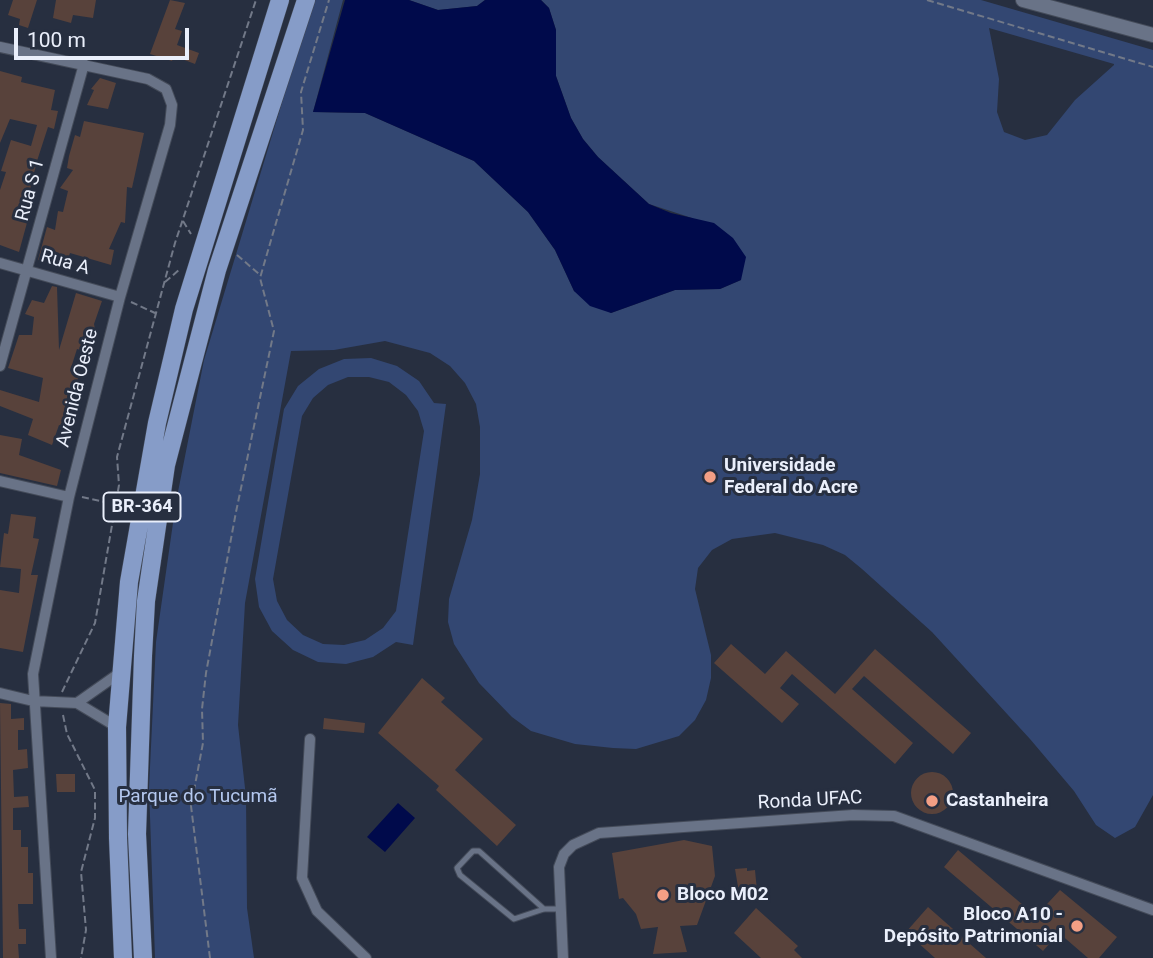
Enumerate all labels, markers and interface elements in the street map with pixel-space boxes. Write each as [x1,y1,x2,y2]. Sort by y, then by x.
scale bar [18,14,192,58]
text: 100 m [27,28,86,52]
street label: Rua S 1 [12,156,50,224]
street label: Rua A [38,245,92,281]
street label: Avenida Oeste [52,326,104,450]
place label: Universidade Federal do Acre [724,455,858,499]
marker: Universidade Federal do Acre [702,469,718,485]
road number: BR-364 [104,492,180,522]
park label: Parque do Tucumã [118,786,278,808]
street label: Ronda UFAC [757,787,863,815]
place label: Castanheira [946,790,1048,812]
marker: Castanheira [924,793,940,809]
place label: Bloco M02 [677,884,769,906]
marker: Bloco M02 [655,887,671,903]
place label: Bloco A10 - Depósito Patrimonial [884,904,1063,948]
marker: Bloco A10 - Depósito Patrimonial [1069,918,1085,934]

